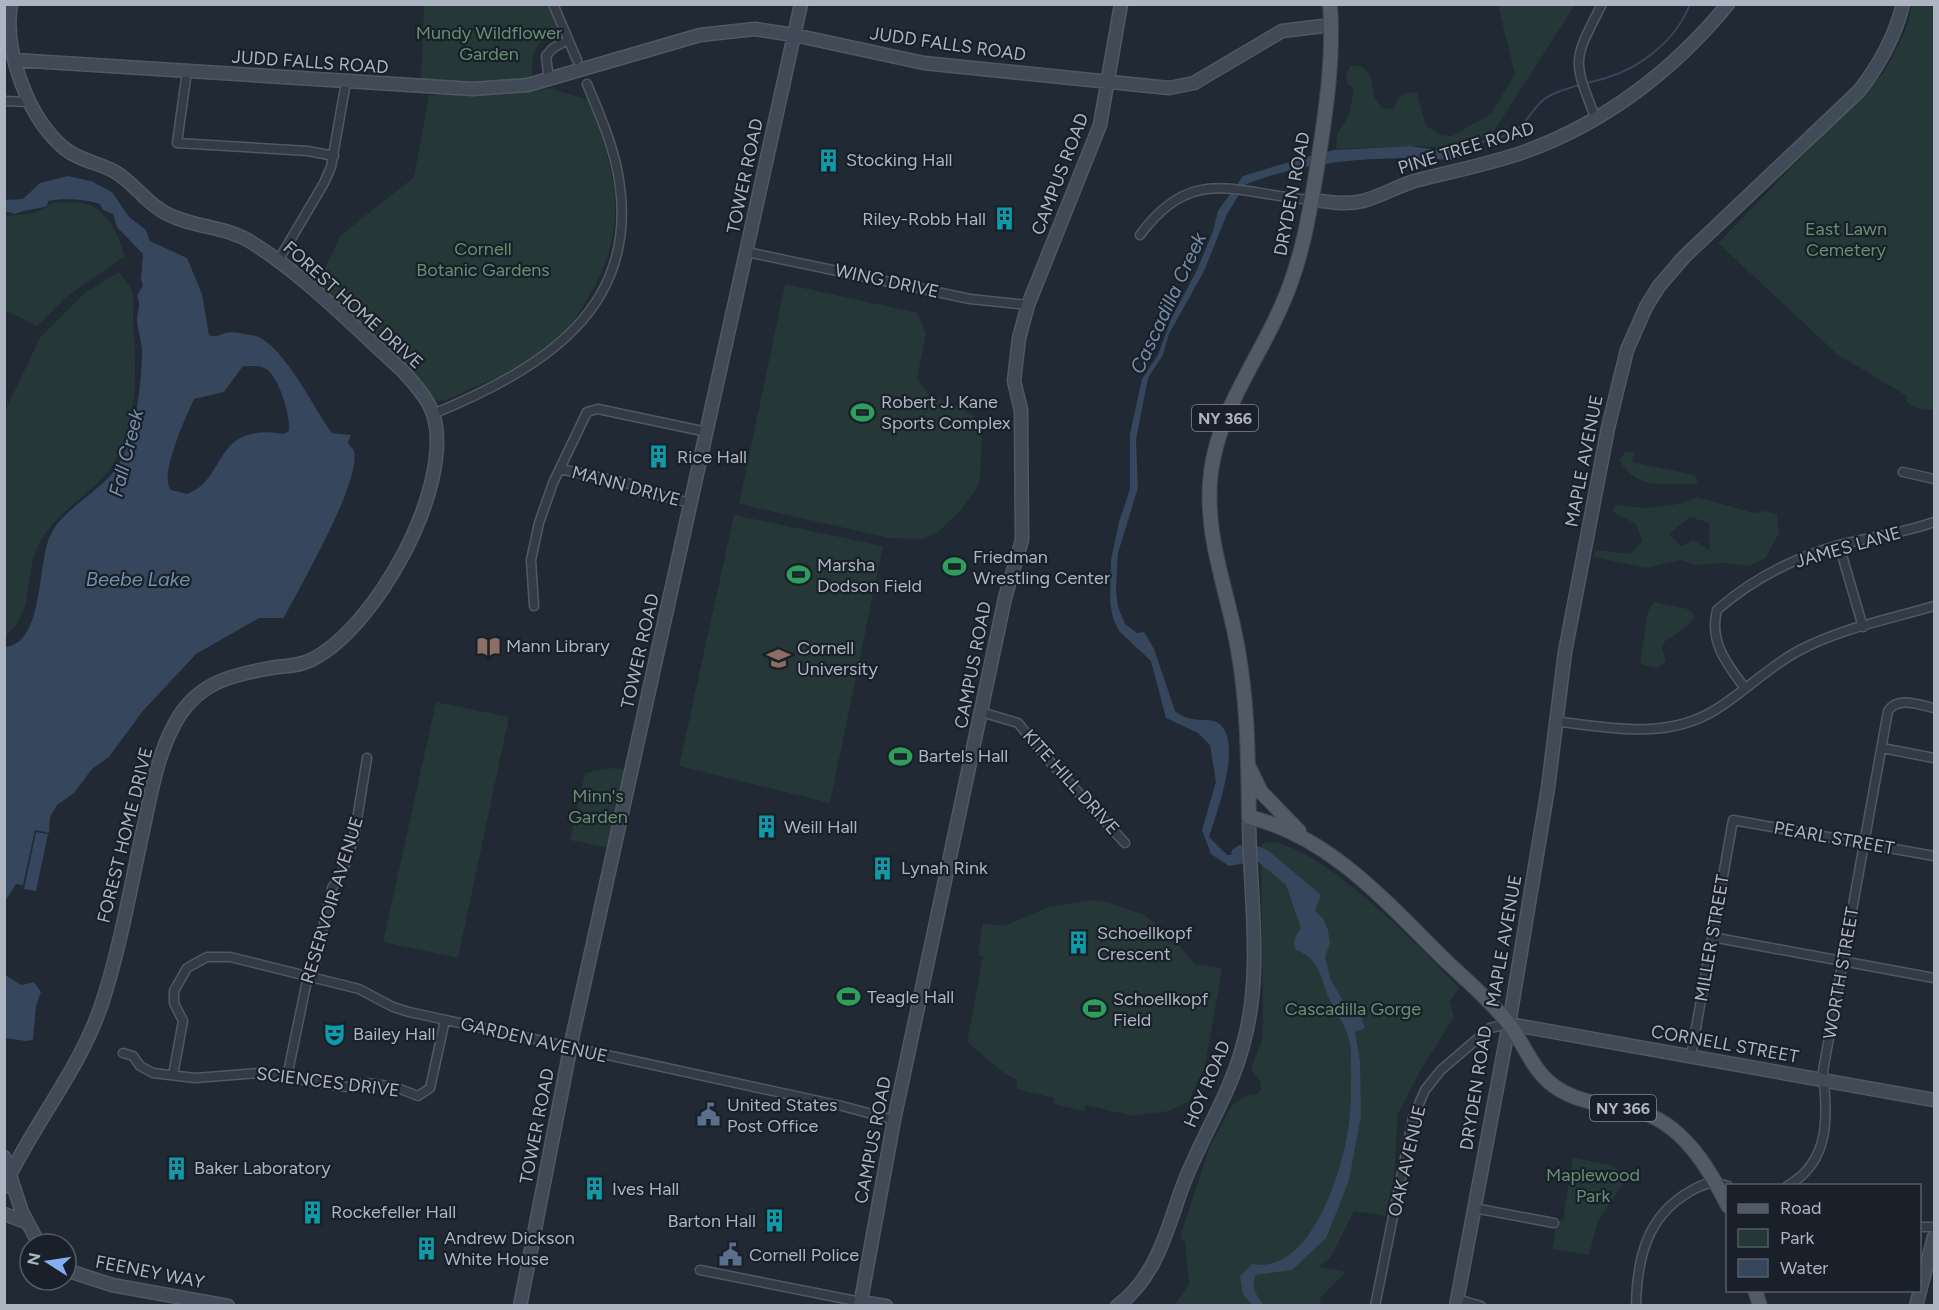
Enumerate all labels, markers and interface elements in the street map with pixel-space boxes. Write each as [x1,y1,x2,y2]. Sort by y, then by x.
park label: Mundy Wildflower Garden [416,22,562,65]
street label: JUDD FALLS ROAD [869,22,1027,66]
street label: JUDD FALLS ROAD [231,46,389,78]
street label: CAMPUS ROAD [1027,110,1093,238]
street label: TOWER ROAD [722,116,768,236]
street label: PINE TREE ROAD [1395,117,1537,179]
street label: DRYDEN ROAD [1269,130,1315,258]
building icon: Stocking Hall [815,147,841,173]
place label: Stocking Hall [846,149,953,171]
building icon: Riley-Robb Hall [991,206,1017,232]
place label: Riley-Robb Hall [862,208,986,230]
park label: East Lawn Cemetery [1805,218,1887,261]
water label: Cascadilla Creek [1125,227,1212,377]
street label: FOREST HOME DRIVE [279,236,427,374]
park label: Cornell Botanic Gardens [416,238,550,281]
street label: WING DRIVE [833,259,941,303]
place label: Robert J. Kane Sports Complex [881,391,1011,434]
street label: MAPLE AVENUE [1560,393,1608,529]
sports icon: Robert J. Kane Sports Complex [850,399,876,425]
road number: NY 366 [1192,405,1258,431]
water label: Fall Creek [104,406,149,499]
building icon: Rice Hall [646,444,672,470]
place label: Rice Hall [677,446,747,468]
street label: MANN DRIVE [569,461,683,511]
street label: JAMES LANE [1793,521,1903,573]
place label: Friedman Wrestling Center [973,546,1110,589]
place label: Marsha Dodson Field [817,554,922,597]
sports icon: Friedman Wrestling Center [942,554,968,580]
sports icon: Marsha Dodson Field [786,562,812,588]
water label: Beebe Lake [86,567,190,591]
street label: TOWER ROAD [616,591,664,711]
street label: CAMPUS ROAD [950,600,996,730]
library icon: Mann Library [475,633,501,659]
place label: Mann Library [506,635,610,657]
place label: Cornell University [797,637,878,680]
school or university icon: Cornell University [766,645,792,671]
street label: KITE HILL DRIVE [1018,725,1124,839]
sports icon: Bartels Hall [887,743,913,769]
street label: FOREST HOME DRIVE [92,745,158,925]
place label: Bartels Hall [918,745,1008,767]
park label: Minn's Garden [568,785,628,828]
street label: RESERVOIR AVENUE [296,814,368,986]
building icon: Weill Hall [753,814,779,840]
place label: Weill Hall [784,816,858,838]
street label: PEARL STREET [1772,817,1896,859]
building icon: Lynah Rink [870,855,896,881]
place label: Lynah Rink [901,857,988,879]
street label: MAPLE AVENUE [1482,873,1526,1009]
street label: MILLER STREET [1690,873,1734,1003]
street label: WORTH STREET [1819,905,1863,1041]
place label: Schoellkopf Crescent [1097,922,1193,965]
building icon: Schoellkopf Crescent [1066,930,1092,956]
sports icon: Teagle Hall [836,984,862,1010]
place label: Teagle Hall [867,986,954,1008]
place label: Schoellkopf Field [1113,988,1209,1031]
sports icon: Schoellkopf Field [1082,996,1108,1022]
park label: Cascadilla Gorge [1285,998,1421,1020]
street label: GARDEN AVENUE [458,1012,610,1068]
street label: CORNELL STREET [1649,1020,1801,1068]
theatre icon: Bailey Hall [322,1021,348,1047]
place label: Bailey Hall [353,1023,435,1045]
street label: DRYDEN ROAD [1455,1024,1497,1152]
street label: HOY ROAD [1179,1037,1235,1131]
street label: SCIENCES DRIVE [255,1062,401,1102]
street label: TOWER ROAD [515,1066,559,1186]
street label: CAMPUS ROAD [850,1075,896,1205]
place label: United States Post Office [727,1094,838,1137]
road number: NY 366 [1590,1095,1656,1121]
public building icon: United States Post Office [696,1102,722,1128]
street label: OAK AVENUE [1384,1103,1430,1219]
building icon: Baker Laboratory [163,1155,189,1181]
place label: Baker Laboratory [194,1157,331,1179]
park label: Maplewood Park [1546,1164,1640,1207]
building icon: Ives Hall [581,1176,607,1202]
place label: Ives Hall [612,1178,679,1200]
legend [1726,1184,1921,1292]
text: Road [1780,1197,1821,1219]
building icon: Rockefeller Hall [300,1199,326,1225]
place label: Rockefeller Hall [331,1201,456,1223]
building icon: Barton Hall [761,1208,787,1234]
place label: Barton Hall [667,1210,756,1232]
place label: Andrew Dickson White House [444,1227,575,1270]
text: Park [1780,1227,1815,1249]
north arrow [18,1232,78,1292]
building icon: Andrew Dickson White House [413,1235,439,1261]
public building icon: Cornell Police [718,1242,744,1268]
place label: Cornell Police [749,1244,859,1266]
text: N [23,1251,44,1267]
street label: FEENEY WAY [94,1251,206,1293]
text: Water [1780,1257,1828,1279]

